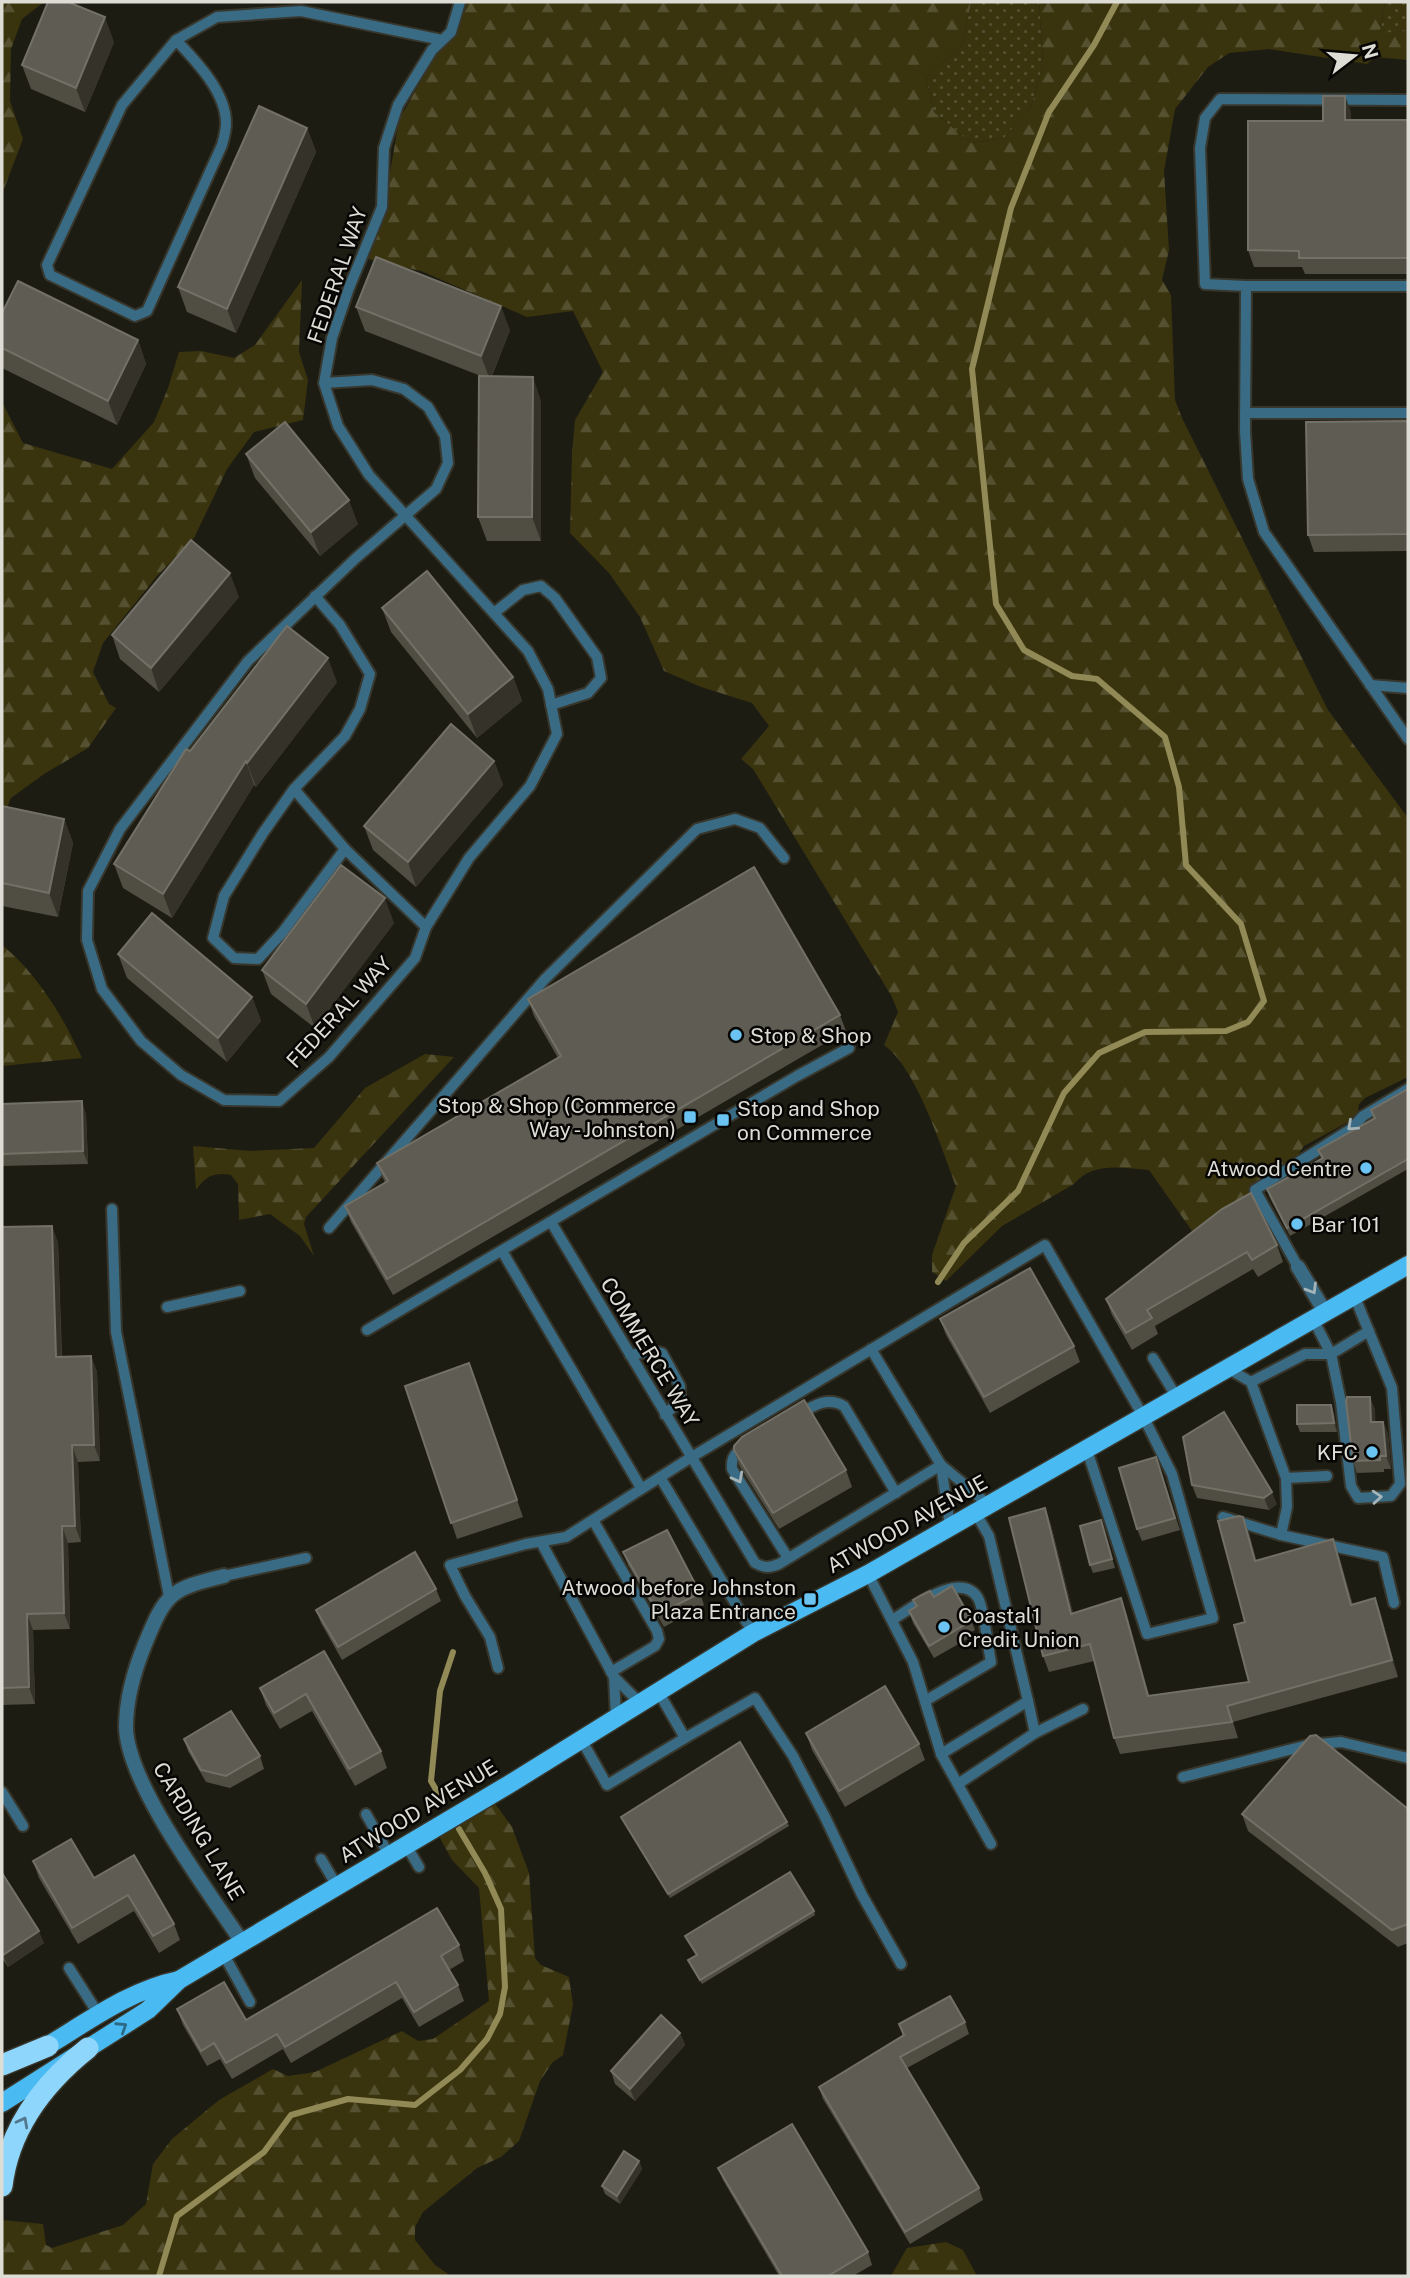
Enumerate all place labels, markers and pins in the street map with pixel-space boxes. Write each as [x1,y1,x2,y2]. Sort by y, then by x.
place label: Stop & Shop [750,1023,871,1048]
marker: Stop & Shop [728,1027,744,1043]
place label: Stop & Shop (Commerce Way - Johnston) [437,1093,676,1142]
place label: Stop and Shop on Commerce [737,1096,880,1145]
marker: Stop & Shop (Commerce Way - Johnston) [682,1109,698,1125]
marker: Stop and Shop on Commerce [715,1112,731,1128]
place label: Atwood Centre [1206,1156,1352,1181]
marker: Atwood Centre [1358,1160,1374,1176]
place label: Bar 101 [1311,1212,1380,1237]
marker: Bar 101 [1289,1216,1305,1232]
place label: KFC [1317,1440,1358,1465]
marker: KFC [1364,1444,1380,1460]
place label: Atwood before Johnston Plaza Entrance [561,1575,796,1624]
marker: Atwood before Johnston Plaza Entrance [802,1591,818,1607]
place label: Coastal1 Credit Union [958,1603,1080,1652]
marker: Coastal1 Credit Union [936,1619,952,1635]

